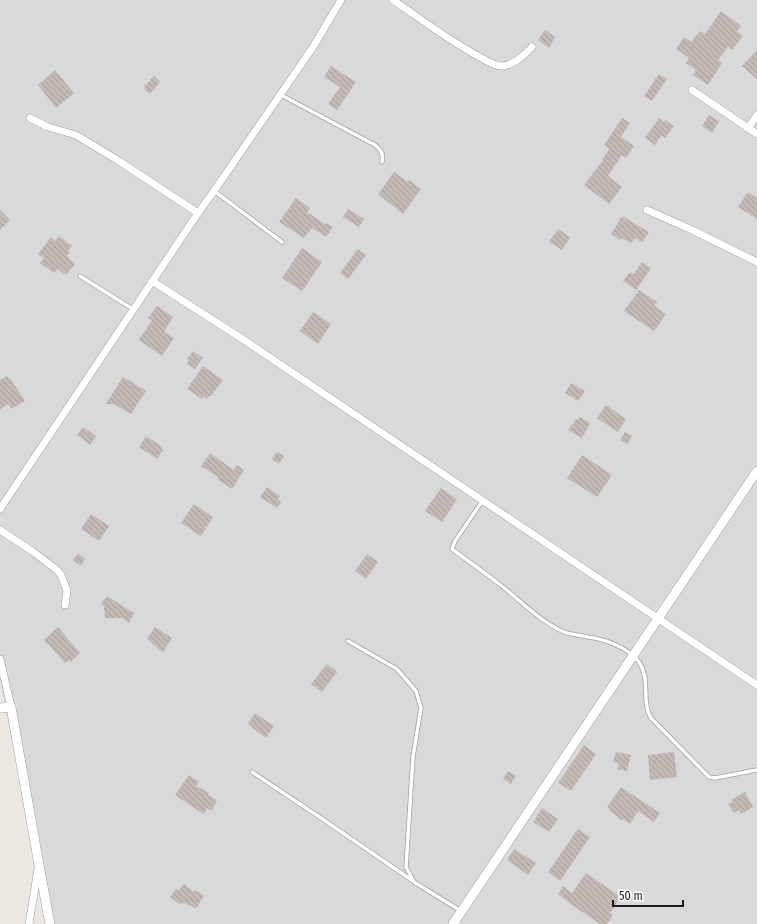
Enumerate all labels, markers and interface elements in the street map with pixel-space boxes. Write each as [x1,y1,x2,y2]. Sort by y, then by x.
scale bar [613,882,683,908]
text: 50 m [619,889,643,903]

